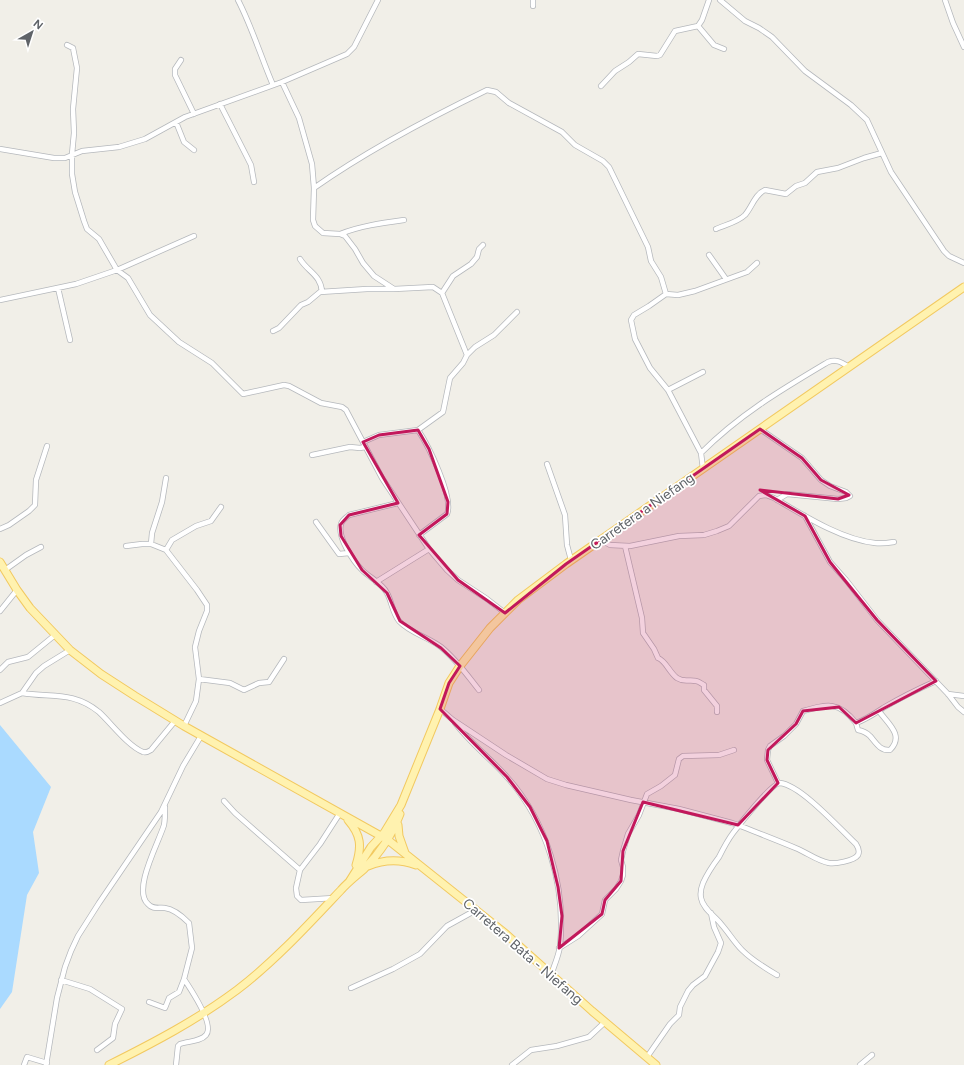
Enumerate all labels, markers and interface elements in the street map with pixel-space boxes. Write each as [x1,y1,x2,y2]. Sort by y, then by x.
north arrow [12,12,52,52]
text: N [31,17,45,32]
street label: Carretera a Niefang [587,469,698,554]
street label: Carretera Bata - Niefang [459,895,586,1008]

